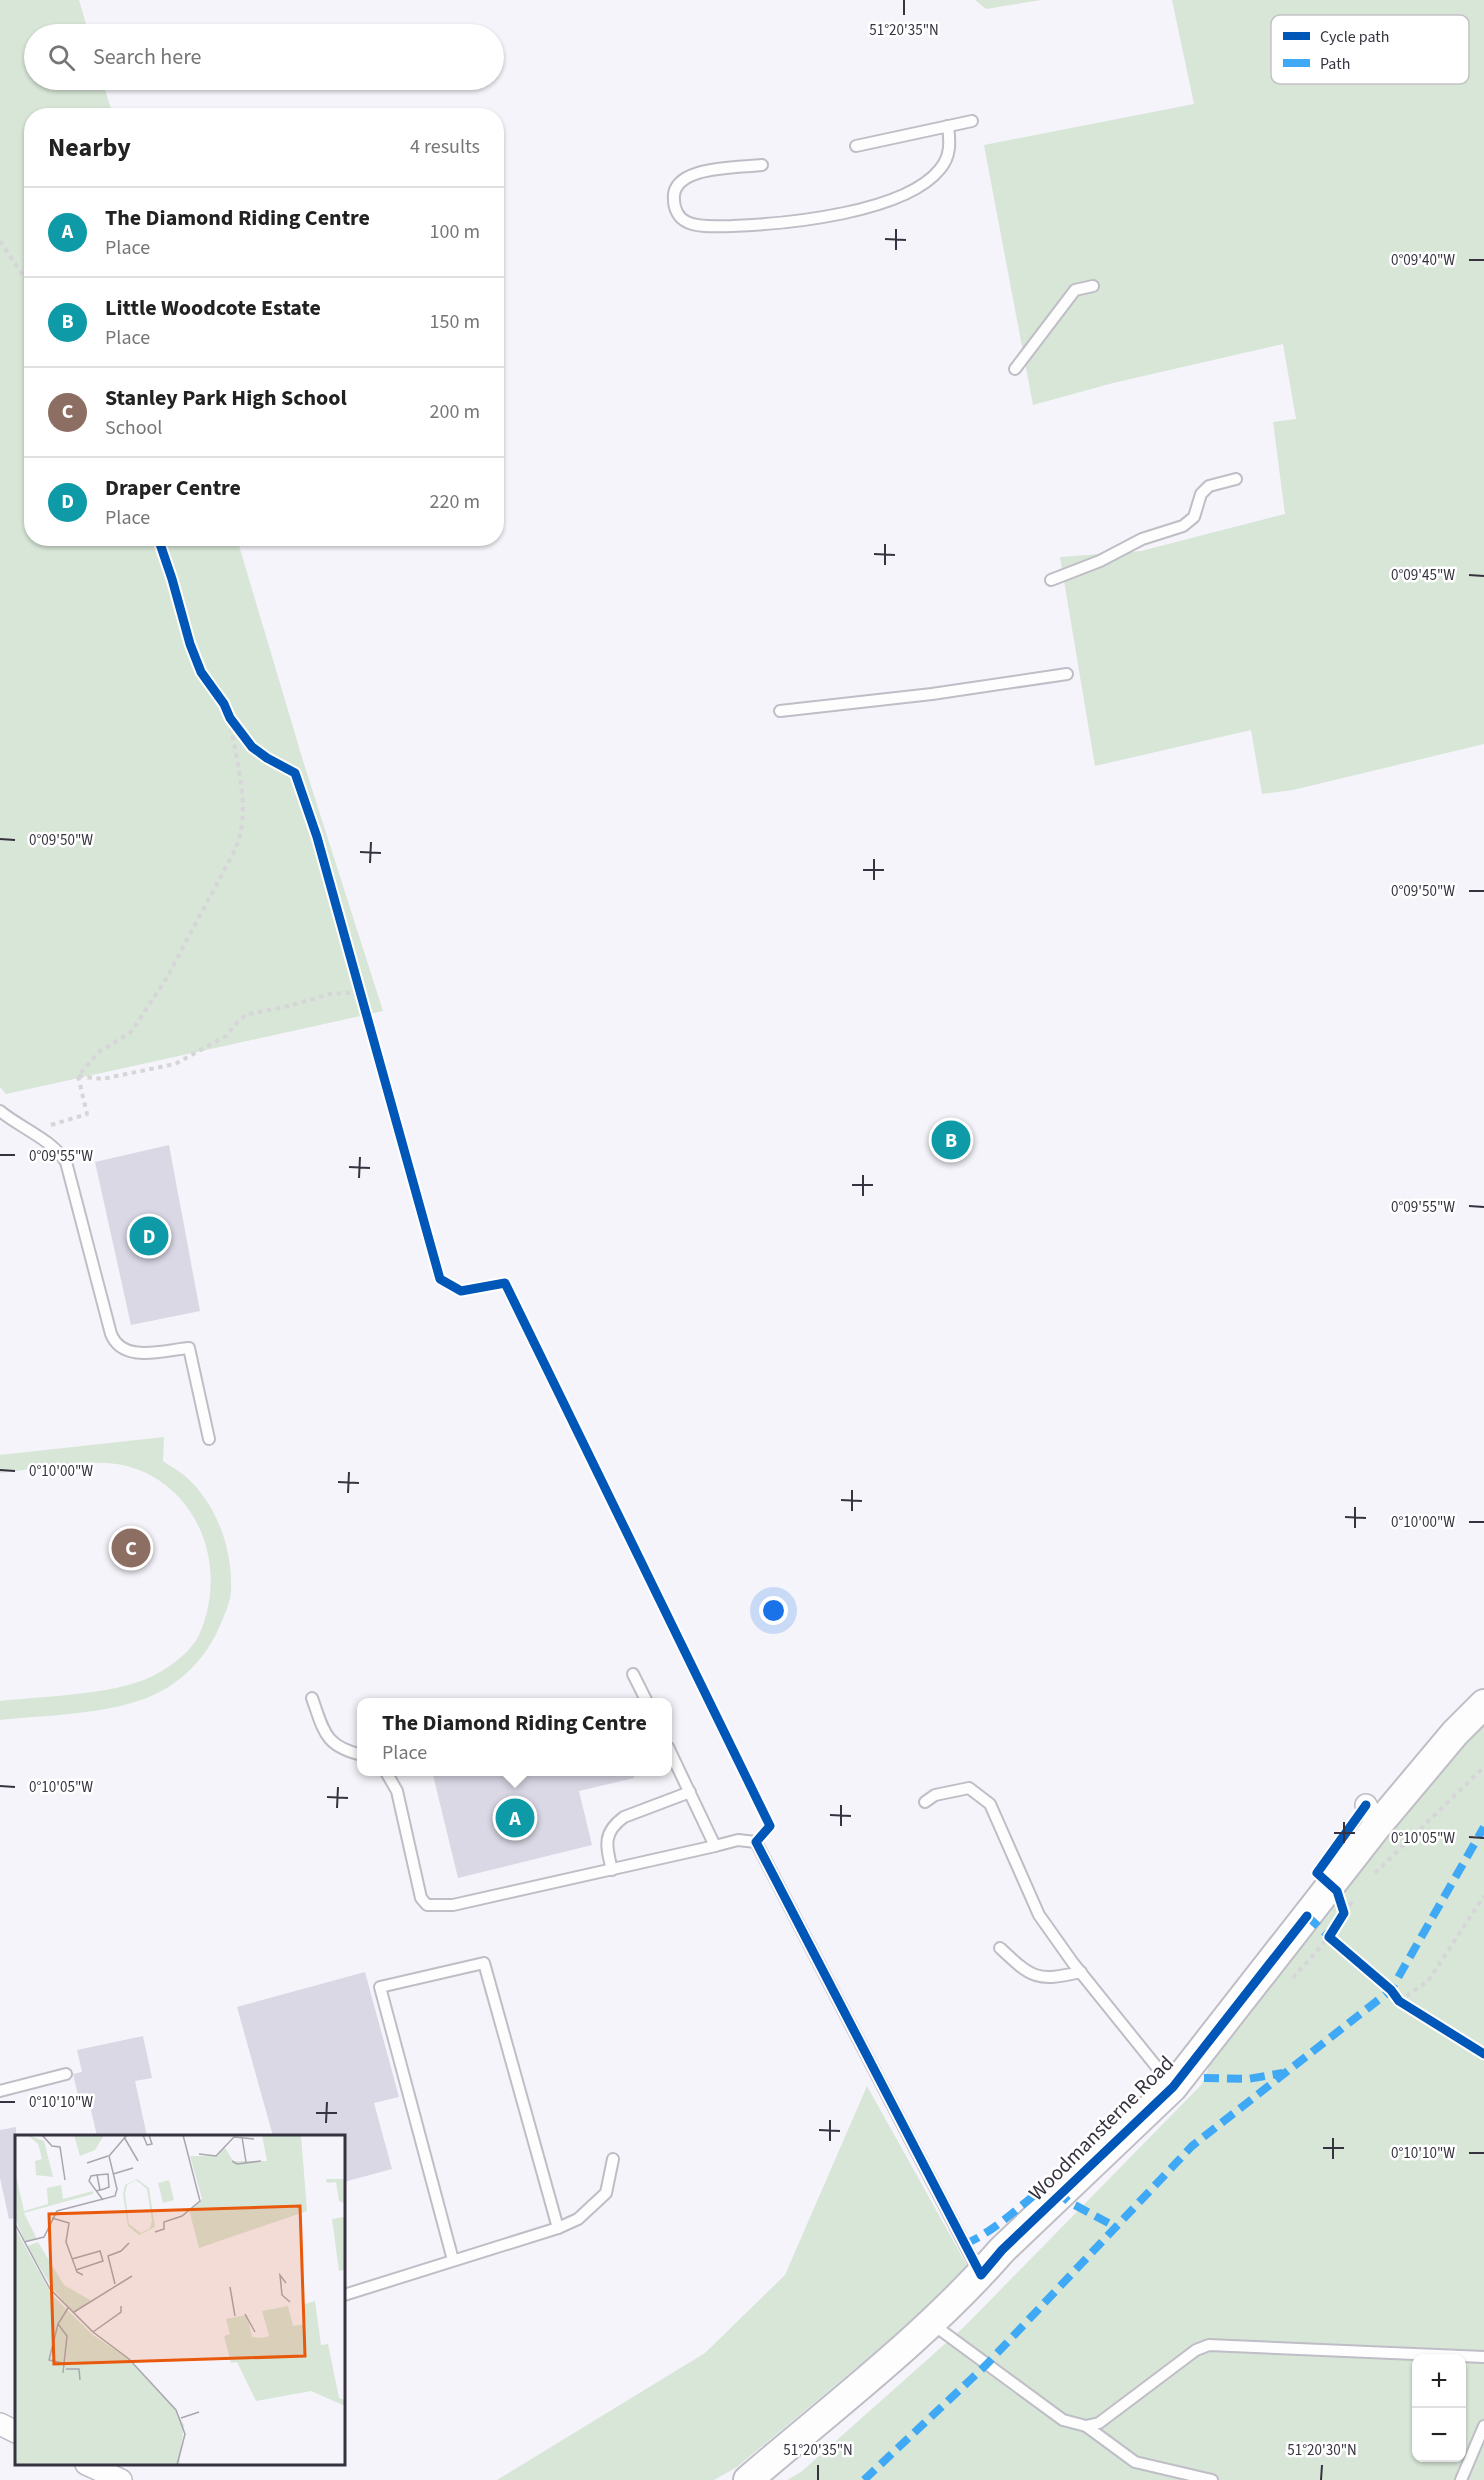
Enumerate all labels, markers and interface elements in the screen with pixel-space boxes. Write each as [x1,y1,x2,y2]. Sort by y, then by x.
legend [1271,15,1469,84]
text: 51°20'35"N [869,20,939,41]
search box [24,24,504,90]
text: Cycle path [1320,26,1389,48]
icon: search [45,41,78,74]
text: Search here [93,41,201,73]
text: Path [1320,53,1350,75]
text: Nearby [48,129,131,166]
text: 4 results [410,133,480,161]
text: The Diamond Riding Centre [105,202,370,234]
text: A [62,218,73,246]
text: 100 m [430,218,480,246]
text: Place [105,234,150,262]
text: 0°09'40"W [1391,250,1455,271]
text: Little Woodcote Estate [105,292,321,324]
text: B [61,308,74,336]
text: 150 m [430,308,480,336]
text: Place [105,324,150,352]
text: Stanley Park High School [105,382,347,414]
text: C [62,398,73,426]
text: 200 m [430,398,480,426]
text: School [105,414,162,442]
text: Draper Centre [105,472,241,504]
text: D [61,488,74,516]
text: 220 m [430,488,480,516]
text: Place [105,504,150,532]
text: 0°09'45"W [1391,565,1455,586]
text: 0°09'50"W [29,830,93,851]
text: 0°09'50"W [1391,881,1455,902]
pin: B [932,1118,970,1162]
text: 0°09'55"W [29,1146,93,1167]
text: 0°09'55"W [1391,1197,1455,1218]
pin: D [130,1214,168,1258]
text: 0°10'00"W [29,1461,93,1482]
text: 0°10'00"W [1391,1512,1455,1533]
pin: C [112,1526,150,1570]
your location [759,1596,788,1625]
popup [357,1698,672,1776]
text: The Diamond Riding Centre [382,1707,647,1739]
text: Place [382,1739,427,1767]
text: 0°10'05"W [29,1777,93,1798]
pin: A [496,1796,534,1840]
text: 0°10'05"W [1391,1828,1455,1849]
street label: Woodmansterne Road [1022,2049,1180,2207]
text: 0°10'10"W [29,2092,93,2113]
inset map [15,2135,345,2465]
text: 0°10'10"W [1391,2143,1455,2164]
map controls [1412,2354,1466,2462]
button: + [1412,2354,1466,2408]
button: − [1412,2408,1466,2462]
text: 51°20'35"N [783,2440,853,2461]
text: 51°20'30"N [1287,2440,1357,2461]

